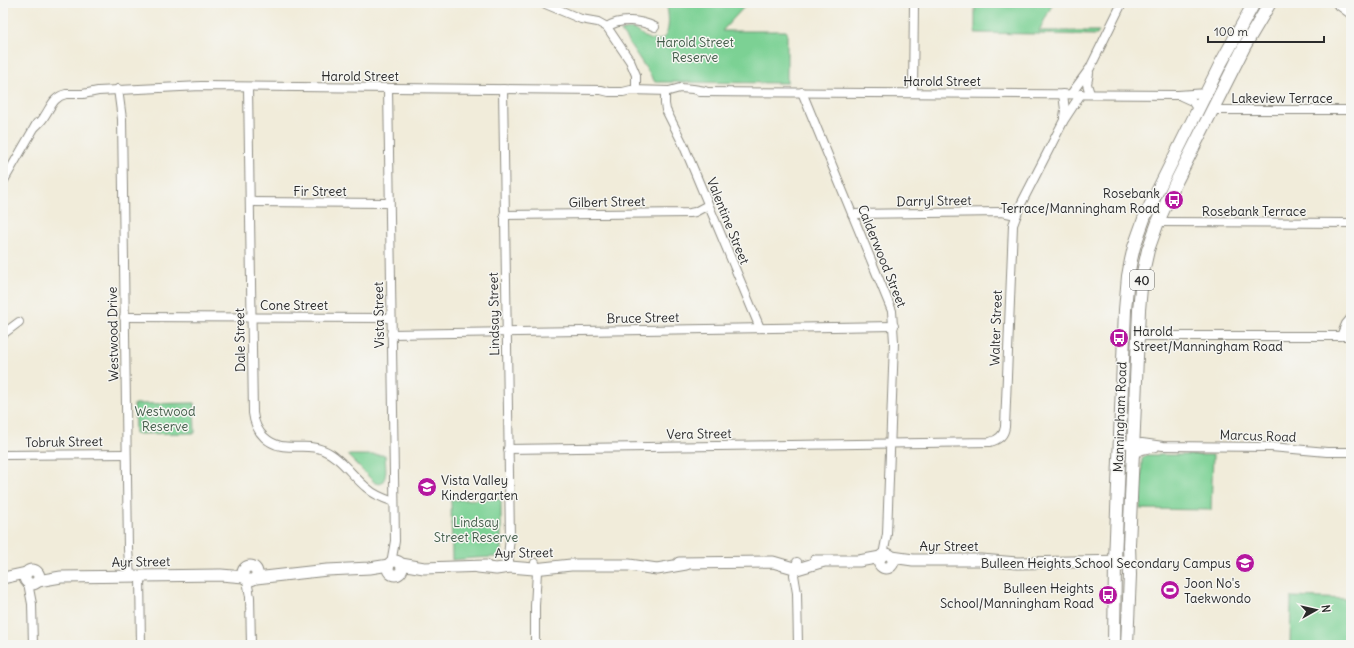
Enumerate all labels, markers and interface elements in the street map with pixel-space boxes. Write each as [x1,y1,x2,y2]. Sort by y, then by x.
scale bar [1208,18,1324,44]
text: 100 m [1214,24,1248,39]
park label: Harold Street Reserve [656,34,734,66]
street label: Harold Street [321,68,399,85]
street label: Harold Street [903,73,981,90]
street label: Lakeview Terrace [1231,90,1333,107]
street label: Valentine Street [703,175,753,267]
street label: Fir Street [293,183,347,200]
place label: Rosebank Terrace/Manningham Road [1001,185,1160,217]
bus stop icon: Rosebank Terrace/Manningham Road [1163,189,1185,211]
street label: Darryl Street [896,192,972,210]
street label: Gilbert Street [568,193,646,211]
street label: Calderwood Street [854,202,911,310]
street label: Rosebank Terrace [1202,203,1306,220]
road number: 40 [1130,270,1154,290]
street label: Lindsay Street [485,271,503,356]
street label: Vista Street [370,281,388,348]
street label: Westwood Drive [104,286,122,382]
street label: Walter Street [986,289,1006,366]
street label: Cone Street [260,297,329,314]
street label: Dale Street [231,307,249,372]
street label: Bruce Street [607,309,680,327]
place label: Harold Street/Manningham Road [1133,323,1283,355]
bus stop icon: Harold Street/Manningham Road [1108,327,1130,349]
street label: Manningham Road [1110,361,1130,473]
park label: Westwood Reserve [134,403,196,435]
street label: Vera Street [666,425,732,443]
street label: Marcus Road [1219,426,1297,446]
street label: Tobruk Street [25,433,104,451]
place label: Vista Valley Kindergarten [441,472,518,504]
school or university icon: Vista Valley Kindergarten [416,476,438,498]
park label: Lindsay Street Reserve [434,514,518,546]
street label: Ayr Street [920,538,979,555]
street label: Ayr Street [494,544,554,562]
school or university icon: Bulleen Heights School Secondary Campus [1234,552,1256,574]
street label: Ayr Street [111,553,171,571]
place label: Bulleen Heights School Secondary Campus [981,555,1231,572]
place label: Joon No's Taekwondo [1184,575,1251,607]
sports icon: Joon No's Taekwondo [1159,579,1181,601]
place label: Bulleen Heights School/Manningham Road [940,580,1094,612]
bus stop icon: Bulleen Heights School/Manningham Road [1097,584,1119,606]
north arrow [1296,590,1336,630]
text: N [1318,604,1333,613]

